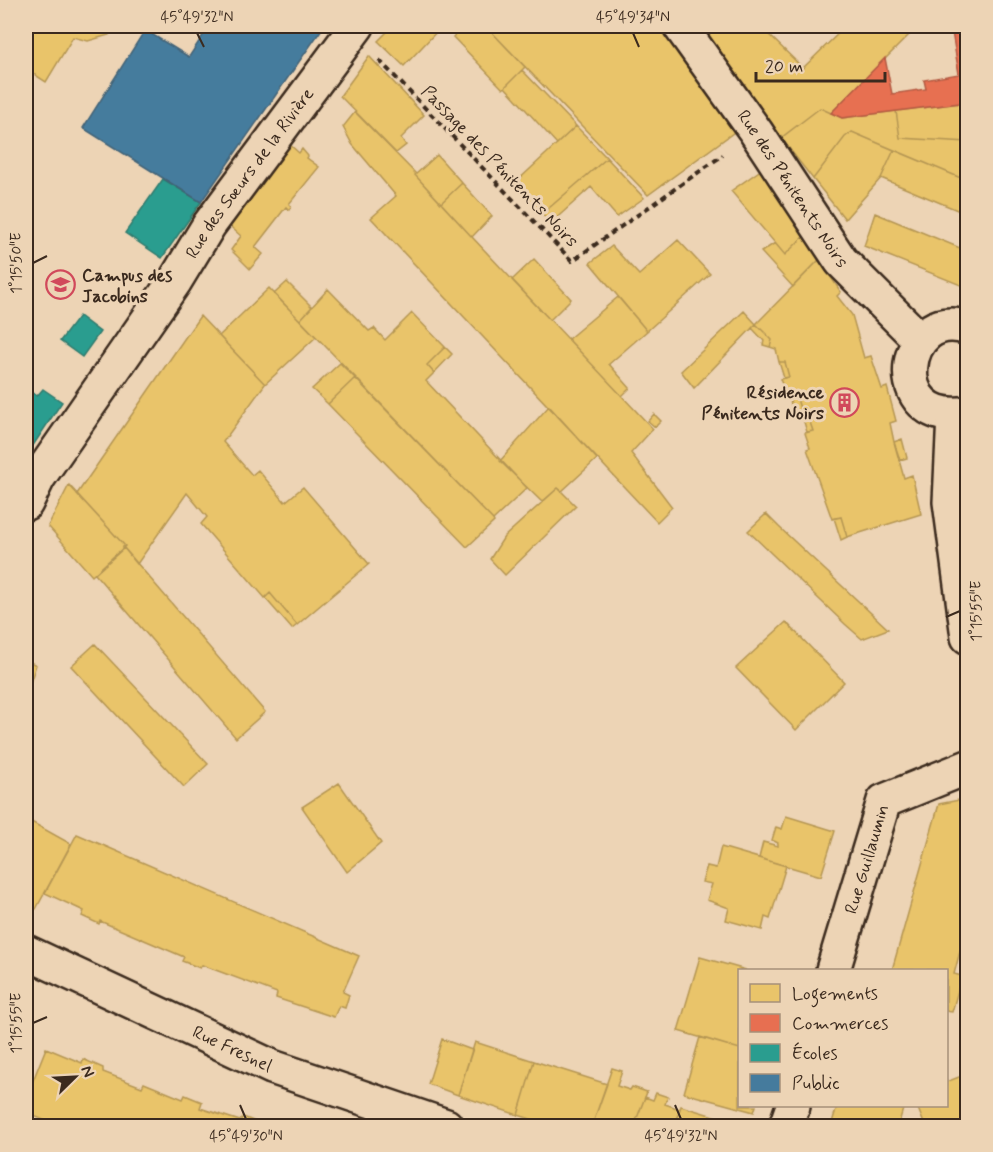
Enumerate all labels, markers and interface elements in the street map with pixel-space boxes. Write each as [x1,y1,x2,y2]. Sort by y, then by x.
text: 45°49'32"N [161,8,233,28]
text: 45°49'34"N [596,8,670,28]
scale bar [756,45,885,83]
text: 20 m [765,55,803,79]
street label: Passage des Pénitents Noirs [415,80,583,253]
street label: Rue des Sœurs de la Rivière [180,83,320,263]
street label: Rue des Pénitents Noirs [731,105,853,274]
text: 1°15'50"E [7,232,27,294]
place label: Campus des Jacobins [82,264,172,309]
school or university icon: Campus des Jacobins [45,269,77,301]
place label: Résidence Pénitents Noirs [702,381,825,426]
building icon: Résidence Pénitents Noirs [829,386,861,418]
text: 1°15'55"E [967,580,987,641]
street label: Rue Guillaumin [840,802,895,917]
legend [738,969,948,1107]
text: Logements [792,982,878,1008]
text: 1°15'55"E [7,992,27,1053]
text: Commerces [792,1012,888,1036]
street label: Rue Fresnel [188,1020,276,1078]
text: Écoles [792,1042,838,1066]
north arrow [45,1047,105,1107]
text: N [76,1062,99,1081]
text: Public [792,1072,840,1096]
text: 45°49'30"N [209,1127,283,1147]
text: 45°49'32"N [645,1127,717,1147]

